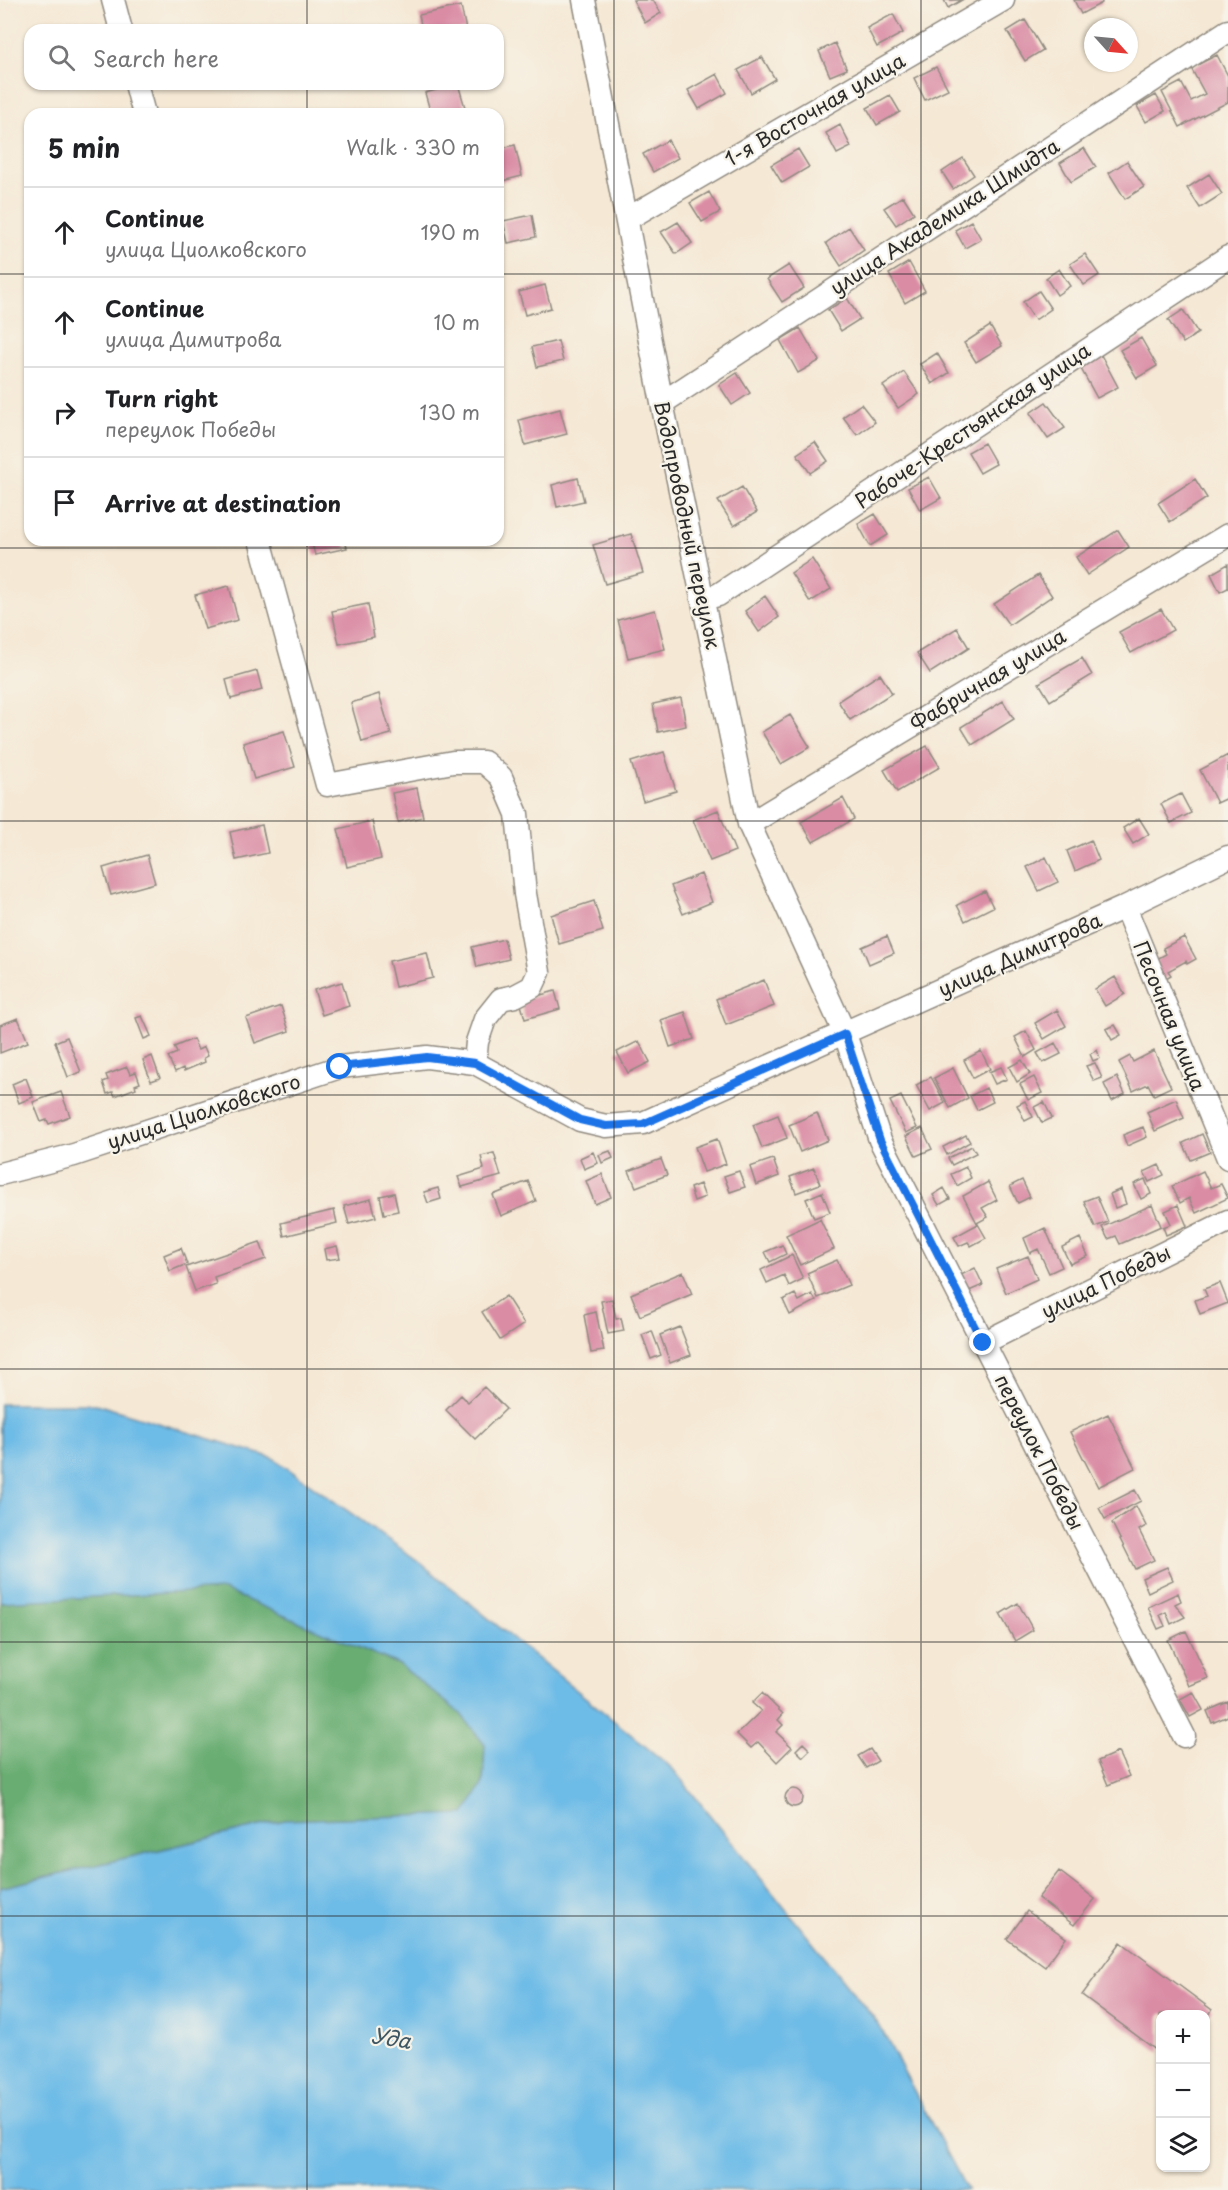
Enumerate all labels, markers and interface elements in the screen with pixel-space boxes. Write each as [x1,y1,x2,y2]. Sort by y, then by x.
north arrow [1084,18,1138,72]
search box [24,24,504,90]
icon: search [45,41,78,74]
text: Search here [93,41,219,74]
street label: 1-я Восточная улица [719,45,911,173]
text: 5 min [48,128,120,167]
street label: улица Академика Шмидта [824,130,1066,302]
text: Walk · 330 m [346,132,480,162]
text: Continue [105,201,204,234]
icon: ahead [48,216,81,249]
text: 190 m [421,217,480,247]
text: улица Циолковского [105,234,307,264]
text: Continue [105,291,204,324]
icon: ahead [48,306,81,339]
text: 10 m [433,307,480,337]
text: улица Димитрова [105,324,281,354]
street label: Рабоче-Крестьянская улица [849,335,1097,515]
text: Turn right [105,381,218,414]
icon: right [48,396,81,429]
text: 130 m [420,397,480,427]
street label: Водопроводный переулок [647,398,729,652]
text: переулок Победы [105,414,276,444]
icon: arrive [48,486,81,519]
text: Arrive at destination [105,486,341,519]
street label: Фабричная улица [904,620,1072,738]
street label: улица Димитрова [933,904,1107,1004]
street label: Песочная улица [1126,936,1214,1095]
route start [326,1053,352,1079]
street label: улица Циолковского [103,1066,304,1156]
street label: улица Победы [1036,1237,1176,1326]
route end [969,1329,995,1355]
street label: переулок Победы [988,1368,1092,1535]
map controls [1156,2010,1210,2172]
button: + [1156,2010,1210,2064]
water label: Уда [369,2018,414,2056]
button: − [1156,2064,1210,2118]
button: layers [1156,2118,1210,2172]

